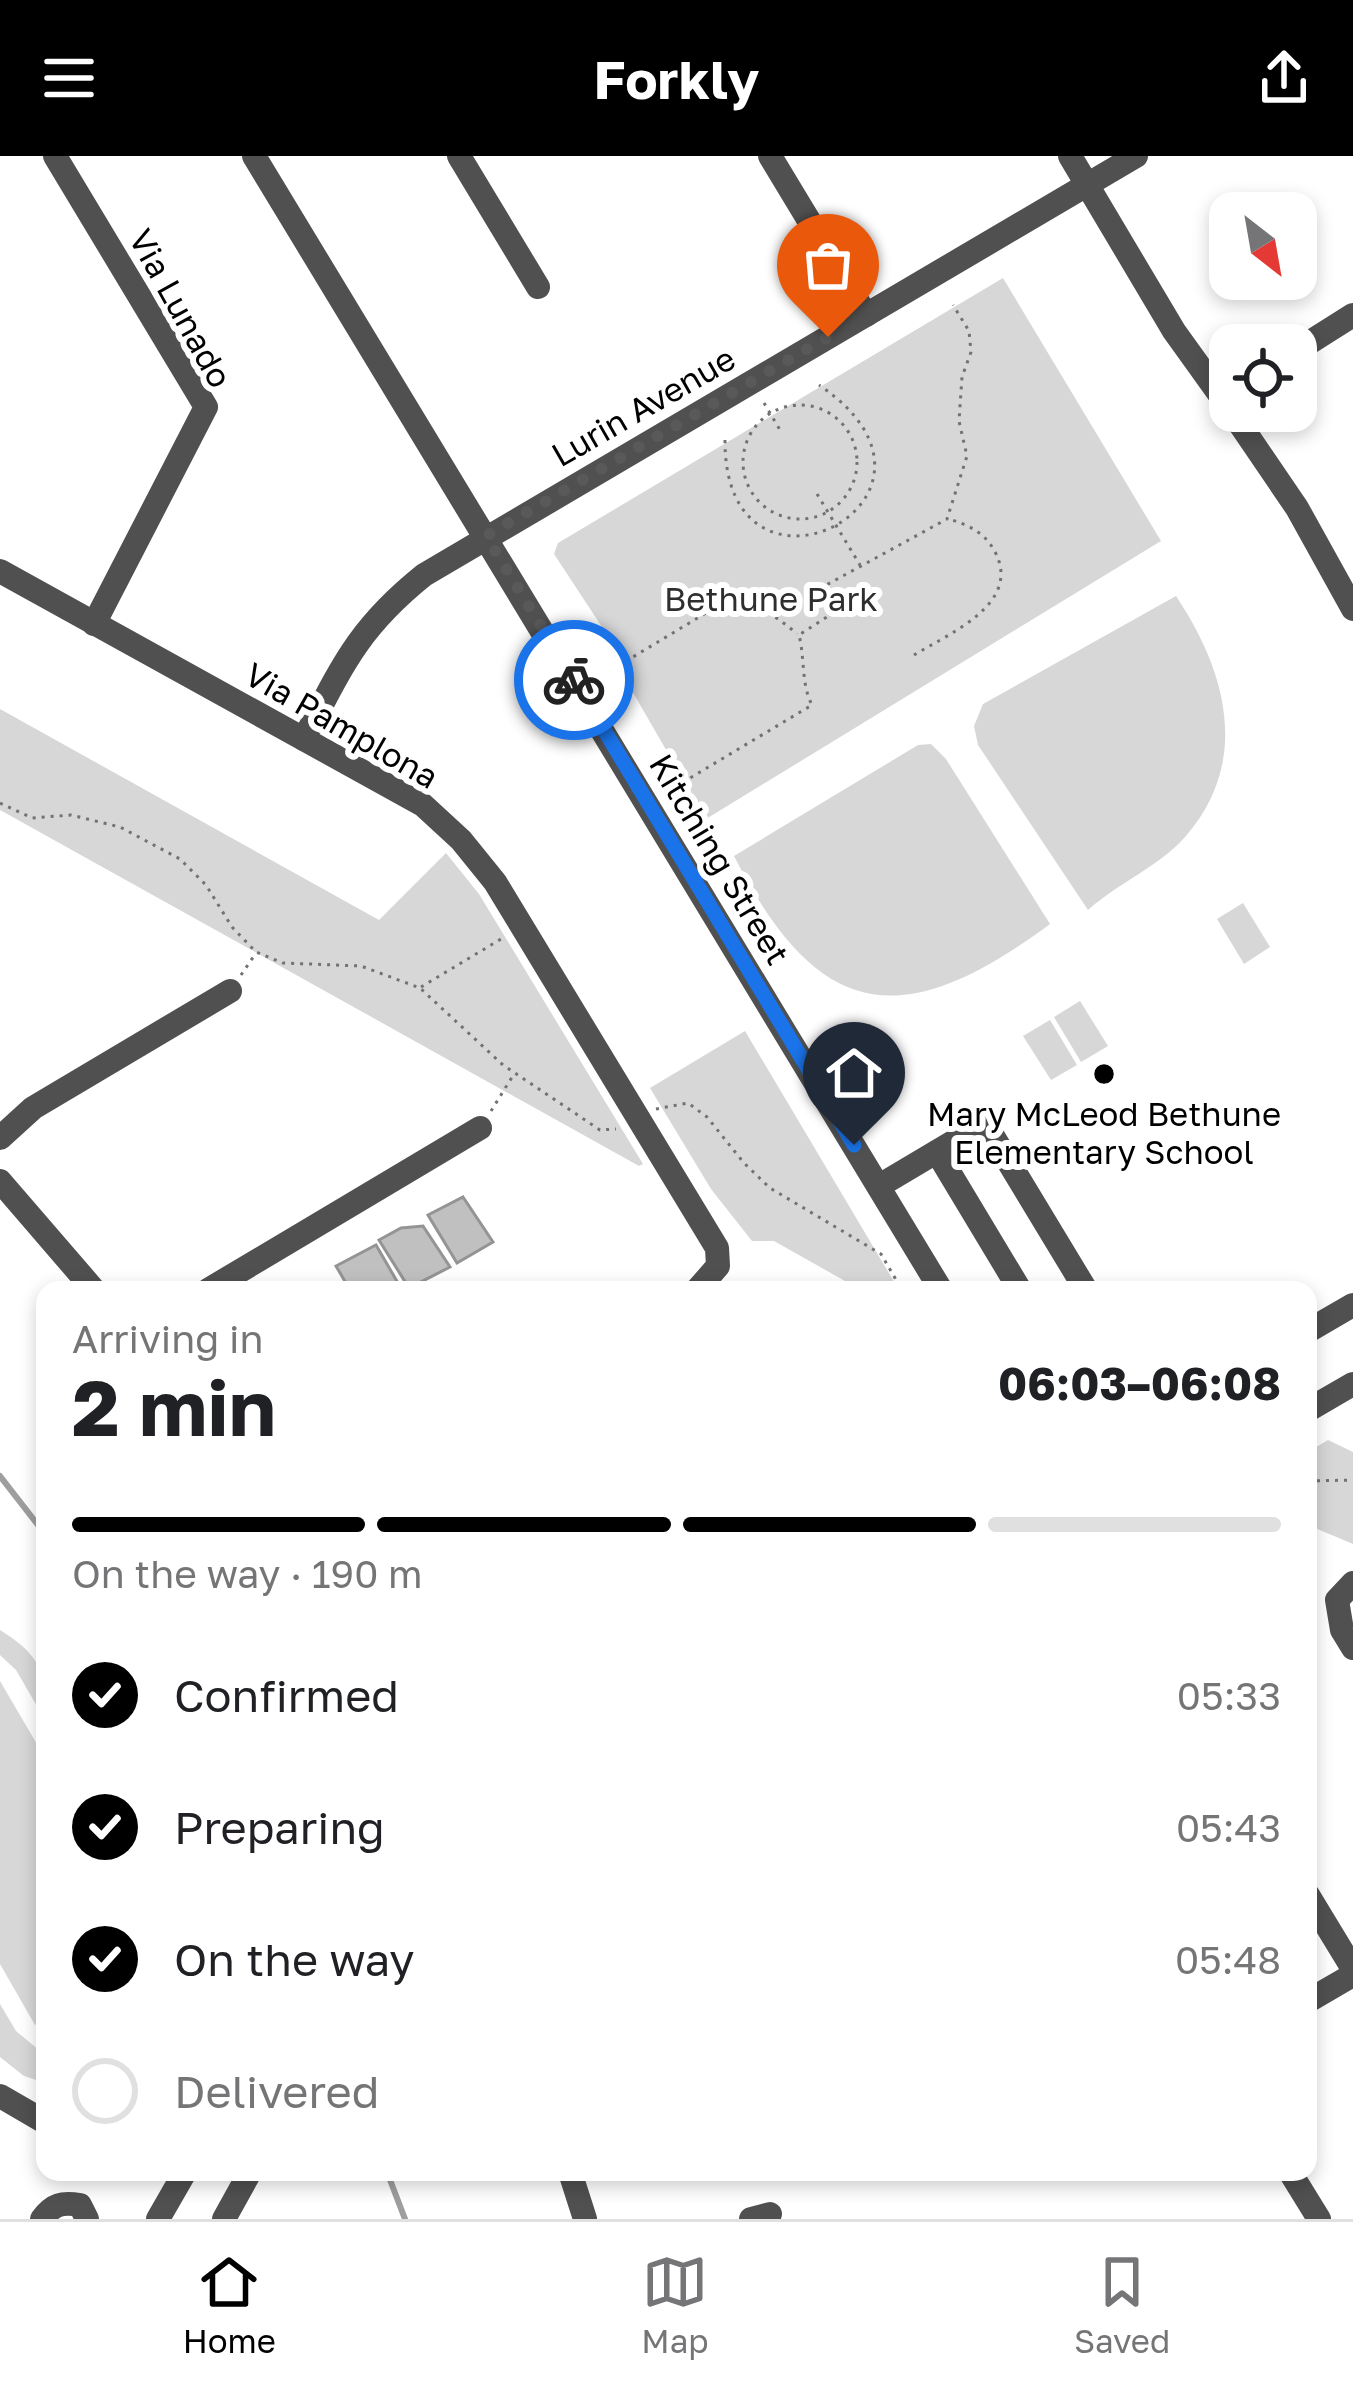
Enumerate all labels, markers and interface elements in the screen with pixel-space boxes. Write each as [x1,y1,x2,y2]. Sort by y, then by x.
icon: menu [36,45,102,111]
icon: share [1251,45,1317,111]
text: Forkly [594,46,759,111]
north arrow [1209,192,1317,300]
map controls [1209,192,1317,432]
pin [777,214,879,337]
street label: Via Lunado [122,222,240,394]
icon: bag [795,232,861,298]
button: locate [1209,324,1317,432]
street label: Lurin Avenue [545,338,741,474]
park label: Bethune Park [664,579,878,618]
courier [514,620,634,740]
icon: bike [541,647,607,713]
street label: Via Pamplona [239,654,445,796]
street label: Kitching Street [642,747,798,971]
pin [803,1022,905,1145]
icon: home [821,1040,887,1106]
marker: Mary McLeod Bethune Elementary School [1091,1061,1117,1087]
place label: Mary McLeod Bethune Elementary School [927,1094,1281,1171]
text: Arriving in [72,1315,263,1362]
text: 06:03–06:08 [998,1356,1281,1410]
text: 2 min [72,1360,276,1453]
text: On the way · 190 m [72,1550,423,1597]
icon: check [72,1662,138,1728]
text: Confirmed [174,1668,399,1722]
text: 05:33 [1177,1672,1281,1719]
icon: check [72,1794,138,1860]
text: Preparing [174,1800,385,1854]
text: 05:43 [1176,1804,1281,1851]
icon: check [72,1926,138,1992]
text: On the way [174,1932,415,1986]
text: 05:48 [1175,1936,1281,1983]
text: Delivered [174,2064,379,2118]
tab: Home [183,2249,276,2360]
tab: Map [641,2249,709,2360]
tab: Saved [1074,2249,1170,2360]

